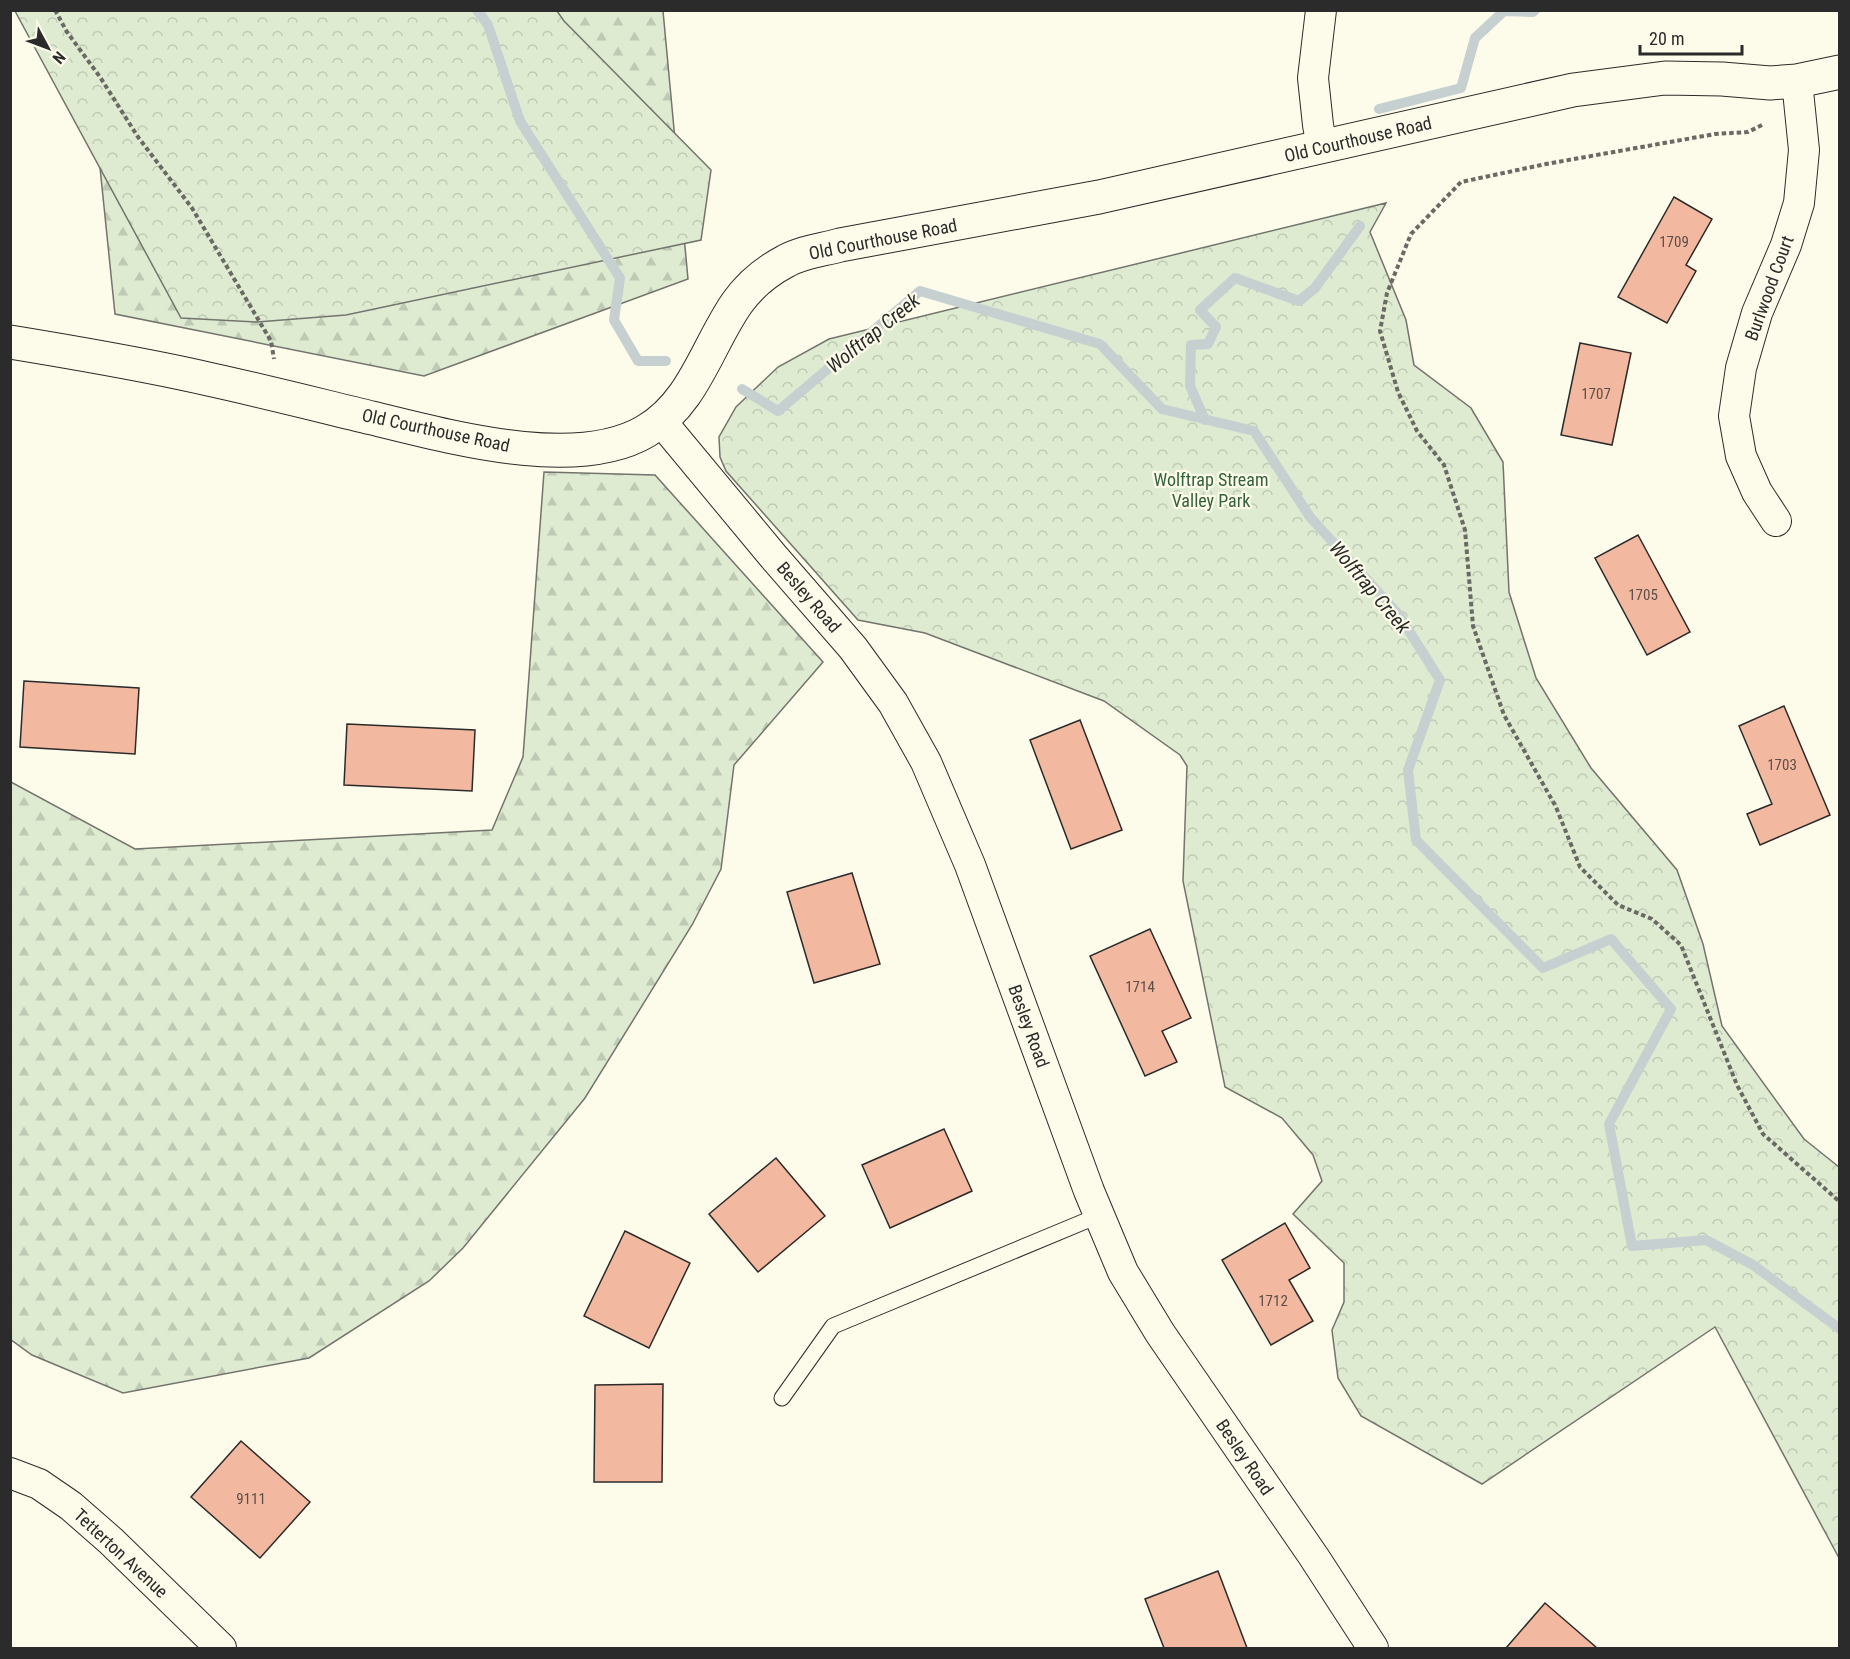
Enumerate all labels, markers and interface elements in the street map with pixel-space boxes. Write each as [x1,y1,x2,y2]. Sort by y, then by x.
north arrow [18,18,78,78]
scale bar [1640,18,1742,56]
text: 20 m [1649,28,1684,49]
text: N [49,48,69,67]
street label: Old Courthouse Road [1282,112,1434,166]
street label: Old Courthouse Road [807,214,959,264]
house number: 1709 [1659,233,1689,251]
street label: Burlwood Court [1740,233,1798,343]
water label: Wolftrap Creek [821,287,925,378]
house number: 1707 [1581,385,1611,403]
street label: Old Courthouse Road [360,404,512,456]
park label: Wolftrap Stream Valley Park [1154,469,1268,511]
water label: Wolftrap Creek [1324,536,1416,639]
street label: Besley Road [773,557,845,637]
house number: 1705 [1628,586,1658,604]
house number: 1703 [1767,756,1797,774]
house number: 1714 [1125,978,1155,996]
street label: Besley Road [1004,982,1054,1070]
house number: 1712 [1258,1292,1288,1310]
street label: Besley Road [1212,1415,1278,1499]
house number: 9111 [236,1490,266,1508]
street label: Tetterton Avenue [70,1504,172,1602]

